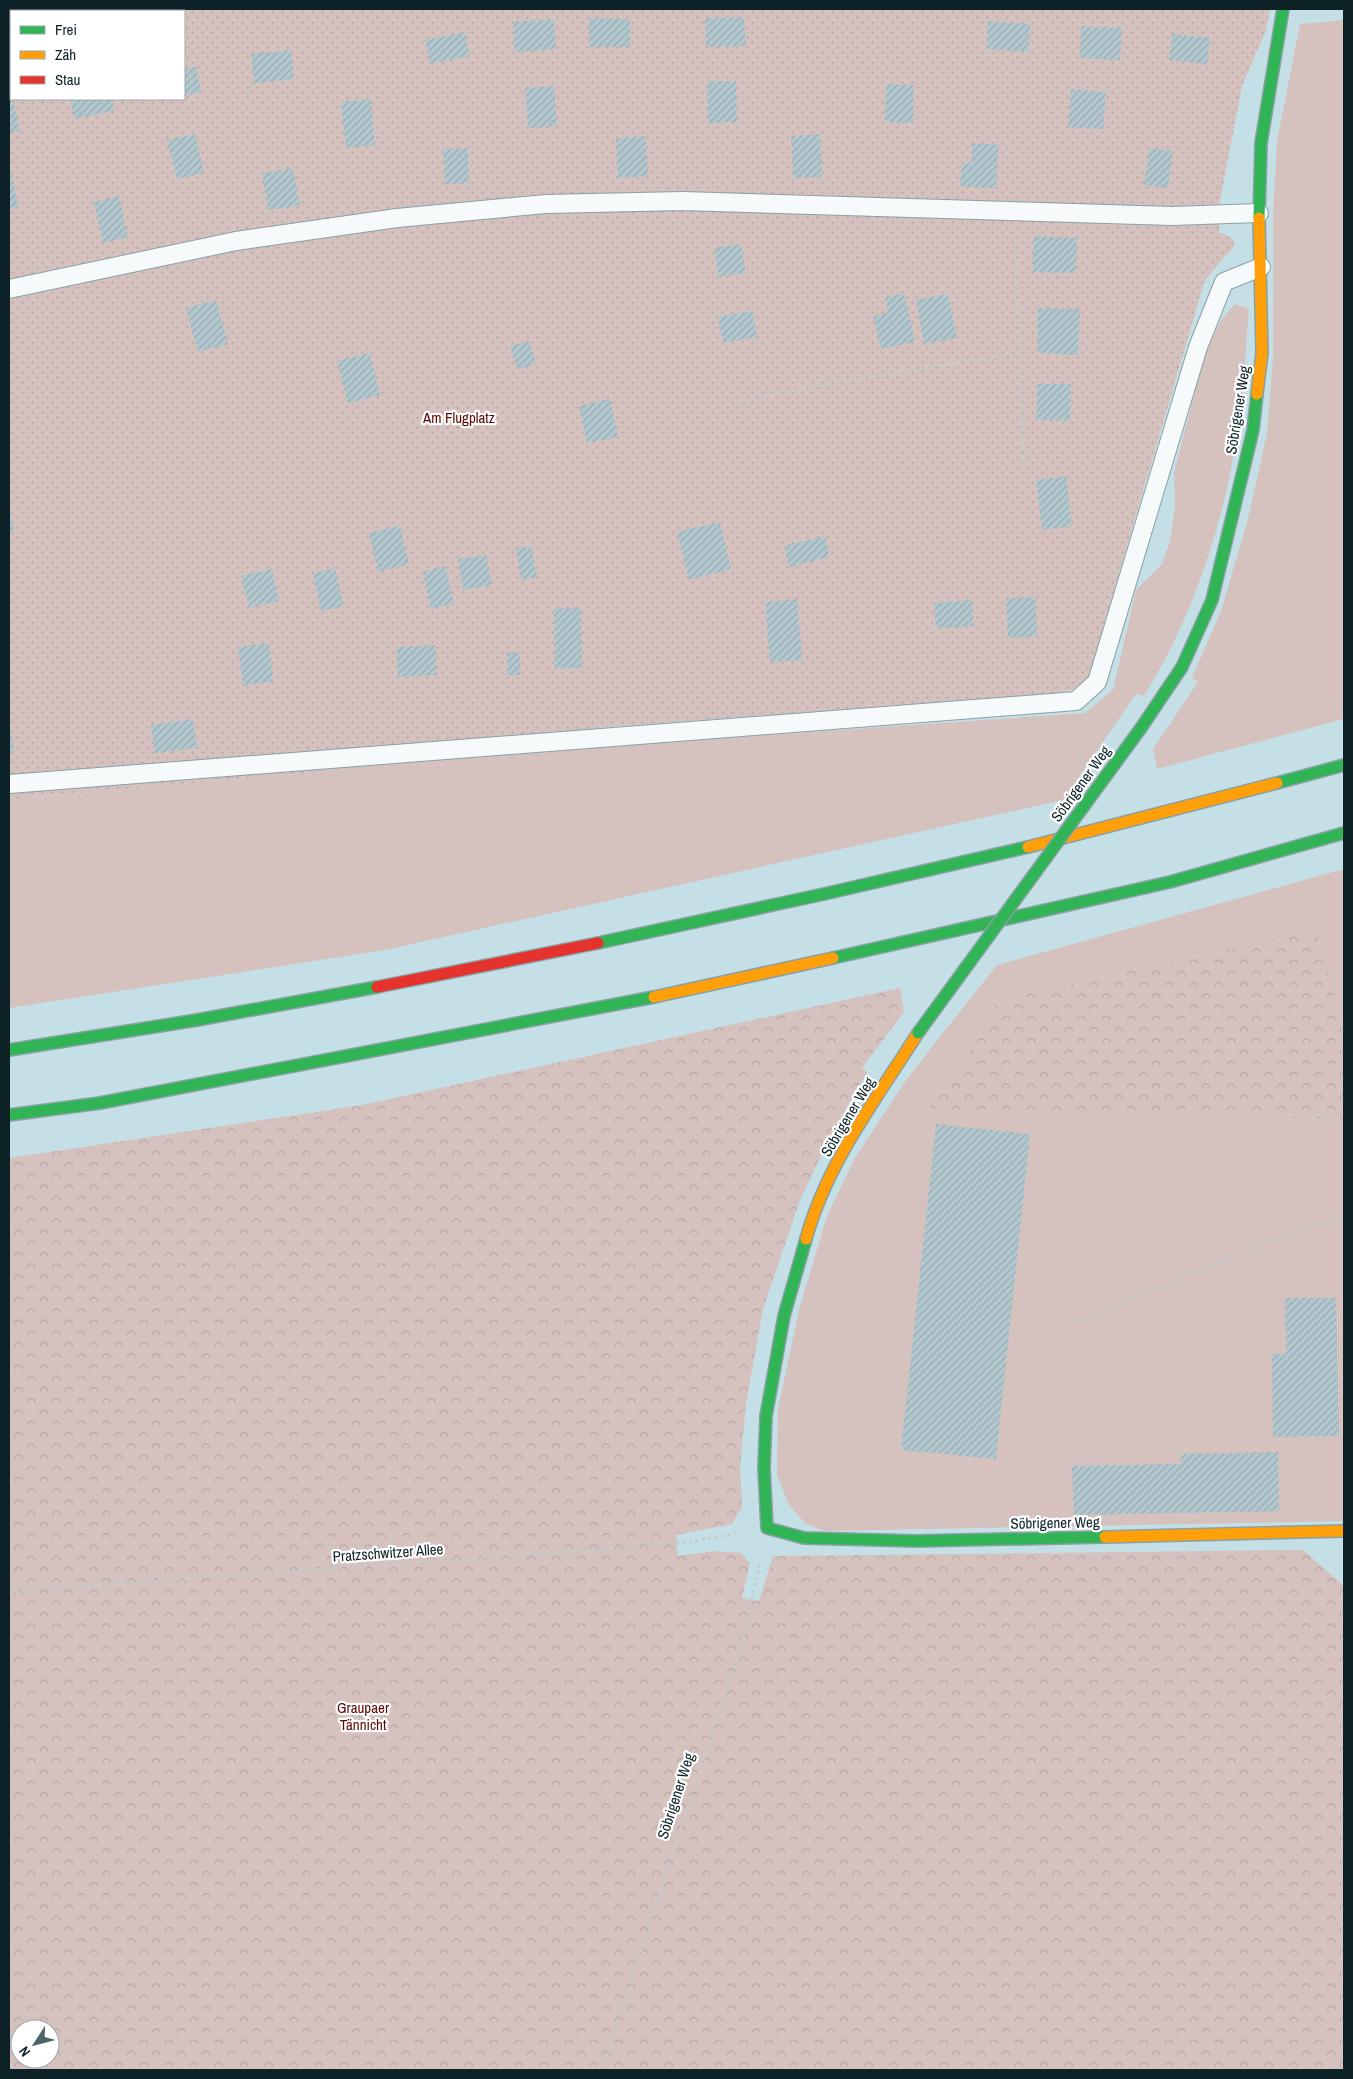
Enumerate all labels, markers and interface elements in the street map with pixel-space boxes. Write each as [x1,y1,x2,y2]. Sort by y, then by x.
legend [10,10,185,100]
text: Frei [55,19,77,40]
text: Zäh [55,44,76,65]
text: Stau [55,69,80,90]
street label: Söbrigener Weg [1220,364,1255,456]
park label: Am Flugplatz [422,407,495,428]
street label: Söbrigener Weg [1046,741,1115,826]
street label: Söbrigener Weg [816,1073,880,1160]
street label: Söbrigener Weg [1010,1511,1100,1534]
street label: Pratzschwitzer Allee [332,1538,444,1567]
park label: Graupaer Tännicht [337,1697,389,1735]
street label: Söbrigener Weg [652,1750,699,1842]
north arrow [10,2019,60,2069]
text: N [15,2043,34,2060]

